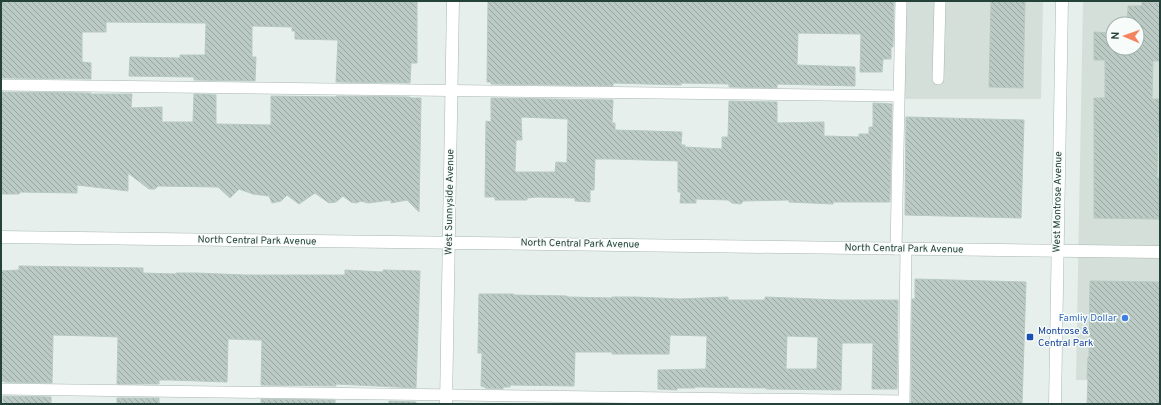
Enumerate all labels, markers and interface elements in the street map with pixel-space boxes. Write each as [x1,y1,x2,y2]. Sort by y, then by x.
north arrow [1105,16,1145,56]
text: N [1109,31,1123,40]
street label: West Sunnyside Avenue [443,149,457,255]
street label: West Montrose Avenue [1051,151,1065,253]
street label: North Central Park Avenue [197,233,317,249]
street label: North Central Park Avenue [520,236,640,252]
street label: North Central Park Avenue [844,241,964,257]
place label: Famliy Dollar [1059,312,1117,325]
marker: Famliy Dollar [1120,313,1130,323]
place label: Montrose & Central Park [1038,325,1093,350]
marker: Montrose & Central Park [1025,332,1035,342]

